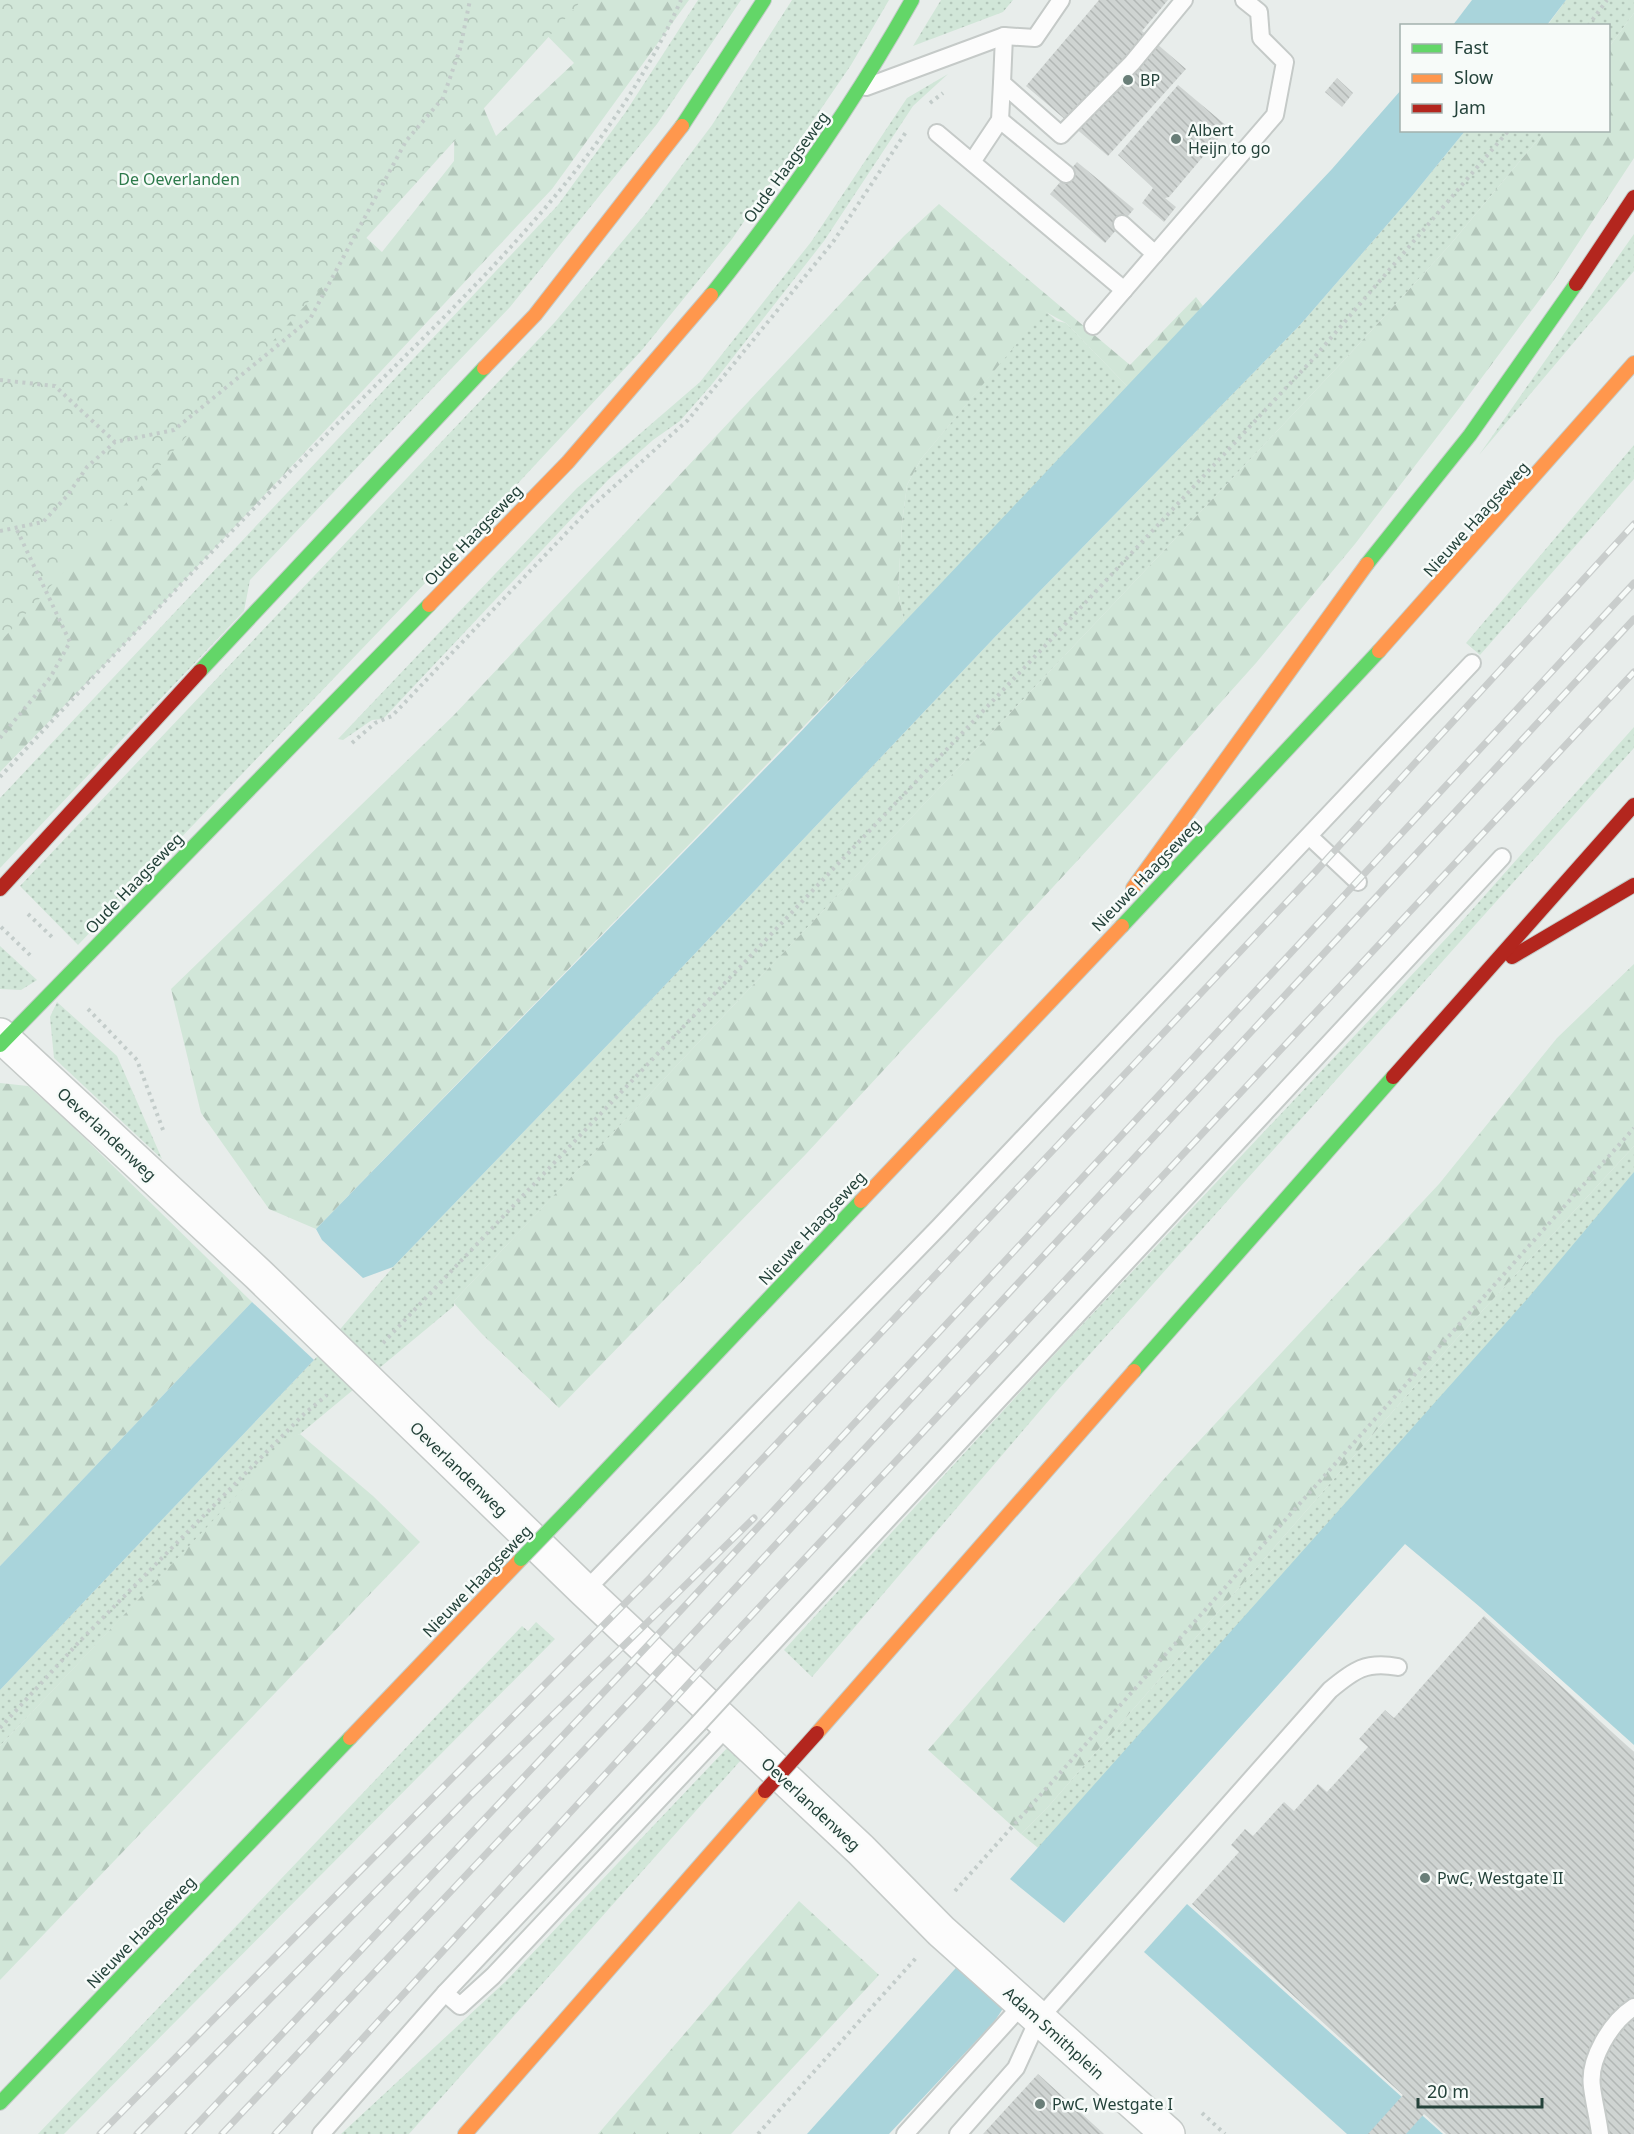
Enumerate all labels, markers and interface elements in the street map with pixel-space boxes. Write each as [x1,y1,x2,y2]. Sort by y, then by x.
legend [1400,24,1610,132]
text: Fast [1454,35,1489,59]
text: Slow [1454,65,1493,89]
place label: BP [1140,69,1160,91]
marker: BP [1121,73,1135,87]
text: Jam [1452,95,1486,119]
street label: Oude Haagseweg [738,107,834,227]
place label: Albert Heijn to go [1188,119,1270,159]
marker: Albert Heijn to go [1169,132,1183,146]
park label: De Oeverlanden [118,168,240,190]
street label: Nieuwe Haagseweg [1418,456,1534,582]
street label: Oude Haagseweg [419,480,527,590]
street label: Nieuwe Haagseweg [1087,814,1205,936]
street label: Oude Haagseweg [80,828,188,938]
street label: Oeverlandenweg [53,1082,161,1186]
street label: Nieuwe Haagseweg [753,1166,871,1290]
street label: Oeverlandenweg [405,1417,513,1521]
street label: Nieuwe Haagseweg [418,1520,536,1642]
street label: Oeverlandenweg [757,1752,865,1856]
place label: PwC, Westgate II [1437,1867,1563,1889]
street label: Nieuwe Haagseweg [82,1871,200,1993]
marker: PwC, Westgate II [1418,1871,1432,1885]
street label: Adam Smithplein [999,1982,1109,2084]
scale bar [1418,2071,1542,2109]
text: 20 m [1427,2079,1469,2103]
place label: PwC, Westgate I [1052,2093,1173,2115]
marker: PwC, Westgate I [1033,2097,1047,2111]

